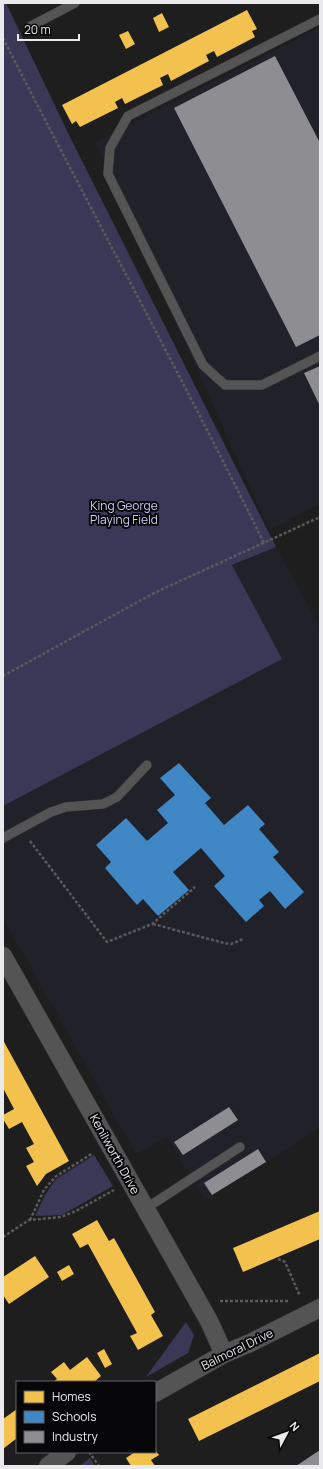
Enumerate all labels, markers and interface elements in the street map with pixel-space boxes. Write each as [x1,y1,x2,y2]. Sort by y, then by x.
scale bar [18,16,79,42]
text: 20 m [24,21,51,38]
park label: King George Playing Field [90,497,158,528]
street label: Kenilworth Drive [86,1111,144,1197]
street label: Balmoral Drive [198,1324,276,1374]
legend [16,1381,156,1453]
text: Homes [52,1388,91,1405]
text: Schools [52,1408,96,1425]
north arrow [267,1413,307,1453]
text: N [287,1418,303,1434]
text: Industry [52,1428,98,1445]

